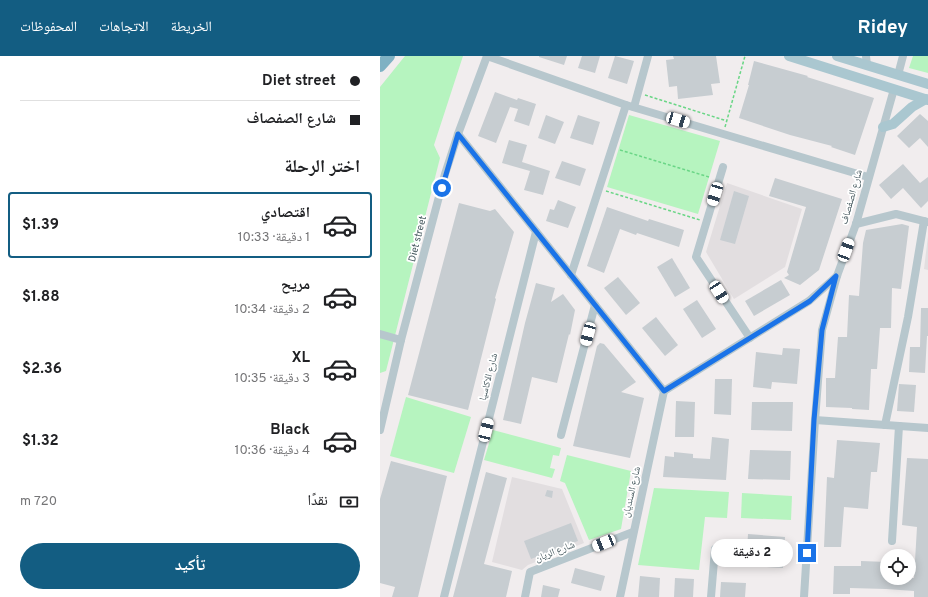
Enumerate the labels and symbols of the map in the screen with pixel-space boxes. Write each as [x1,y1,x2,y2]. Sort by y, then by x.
car [665,111,691,129]
street label: شارع الصفصاف [838,168,866,226]
route start [433,179,451,197]
car [706,181,724,207]
street label: Diet street [406,214,430,263]
car [836,237,856,263]
car [707,279,731,305]
car [579,321,597,347]
street label: شارع الاكاسيا [477,352,501,402]
car [477,417,495,443]
street label: شارع السنديان [620,465,644,519]
car [591,533,617,553]
street label: شارع الريان [533,538,577,566]
callout: 2 دقيقة [711,539,793,567]
route end [798,544,816,562]

